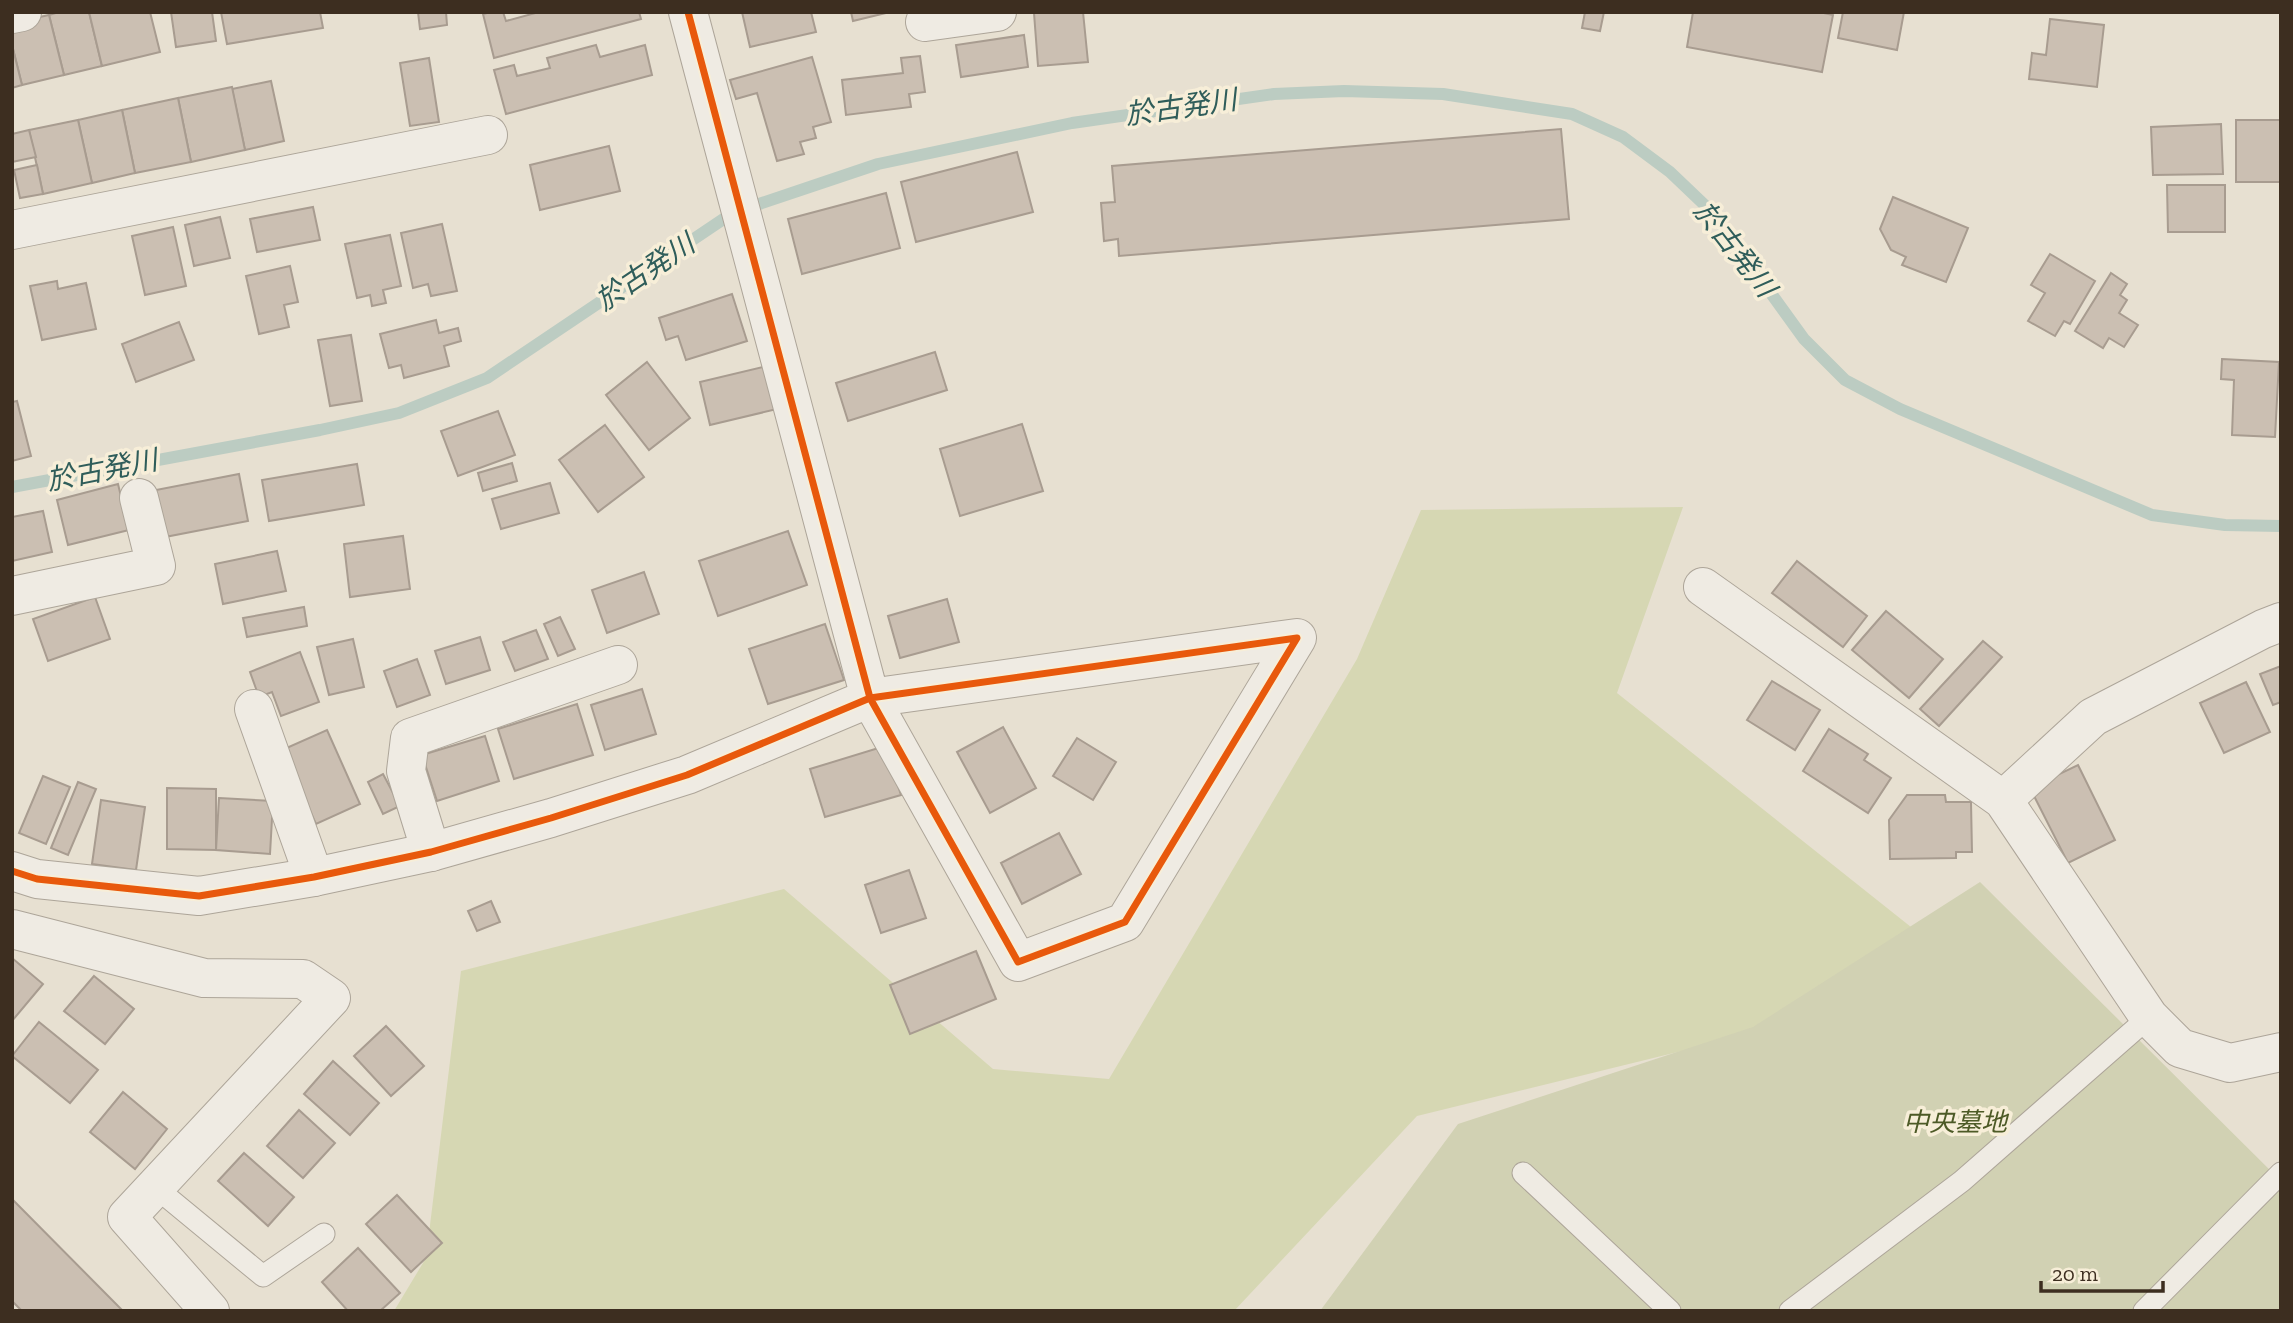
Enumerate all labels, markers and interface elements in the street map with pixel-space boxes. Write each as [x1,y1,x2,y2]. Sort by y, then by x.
water label: 於古発川 [1123,82,1242,131]
water label: 於古発川 [1688,195,1784,306]
water label: 於古発川 [589,225,703,317]
water label: 於古発川 [44,443,163,497]
park label: 中央墓地 [1903,1106,2010,1138]
scale bar [2041,1250,2164,1294]
text: 20 m [2052,1261,2098,1286]

